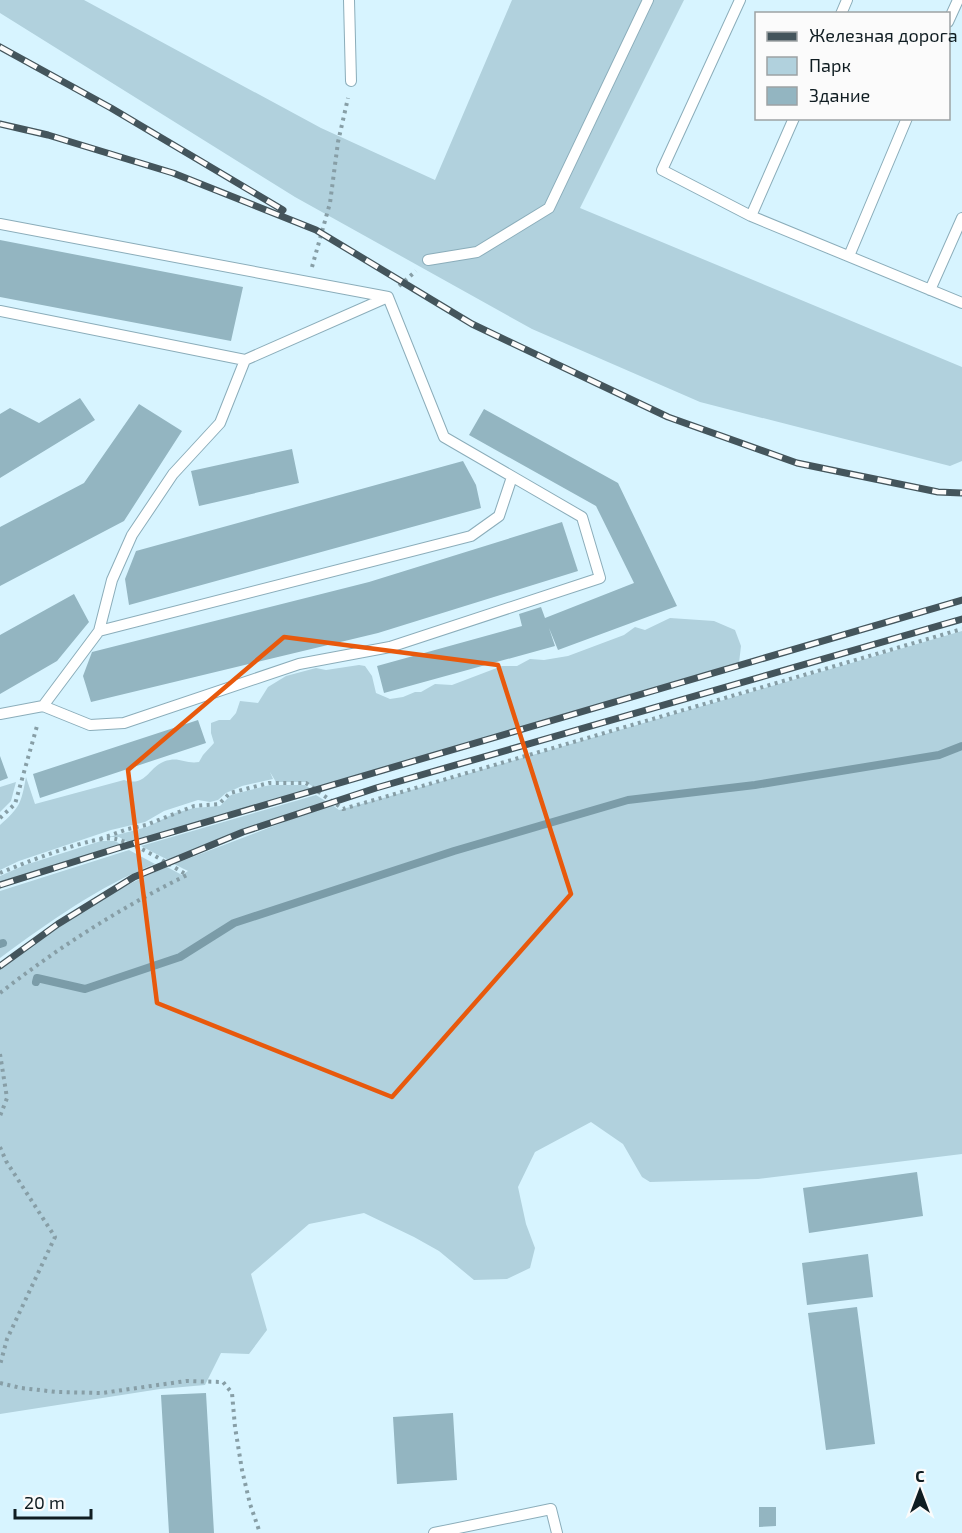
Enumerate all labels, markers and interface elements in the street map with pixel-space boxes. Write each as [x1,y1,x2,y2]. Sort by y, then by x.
legend [755,12,950,120]
text: Железная дорога [809,24,958,46]
text: Парк [809,54,851,76]
text: Здание [809,84,870,106]
north arrow [890,1461,950,1521]
text: С [915,1466,925,1485]
scale bar [15,1482,92,1520]
text: 20 m [24,1491,65,1513]

